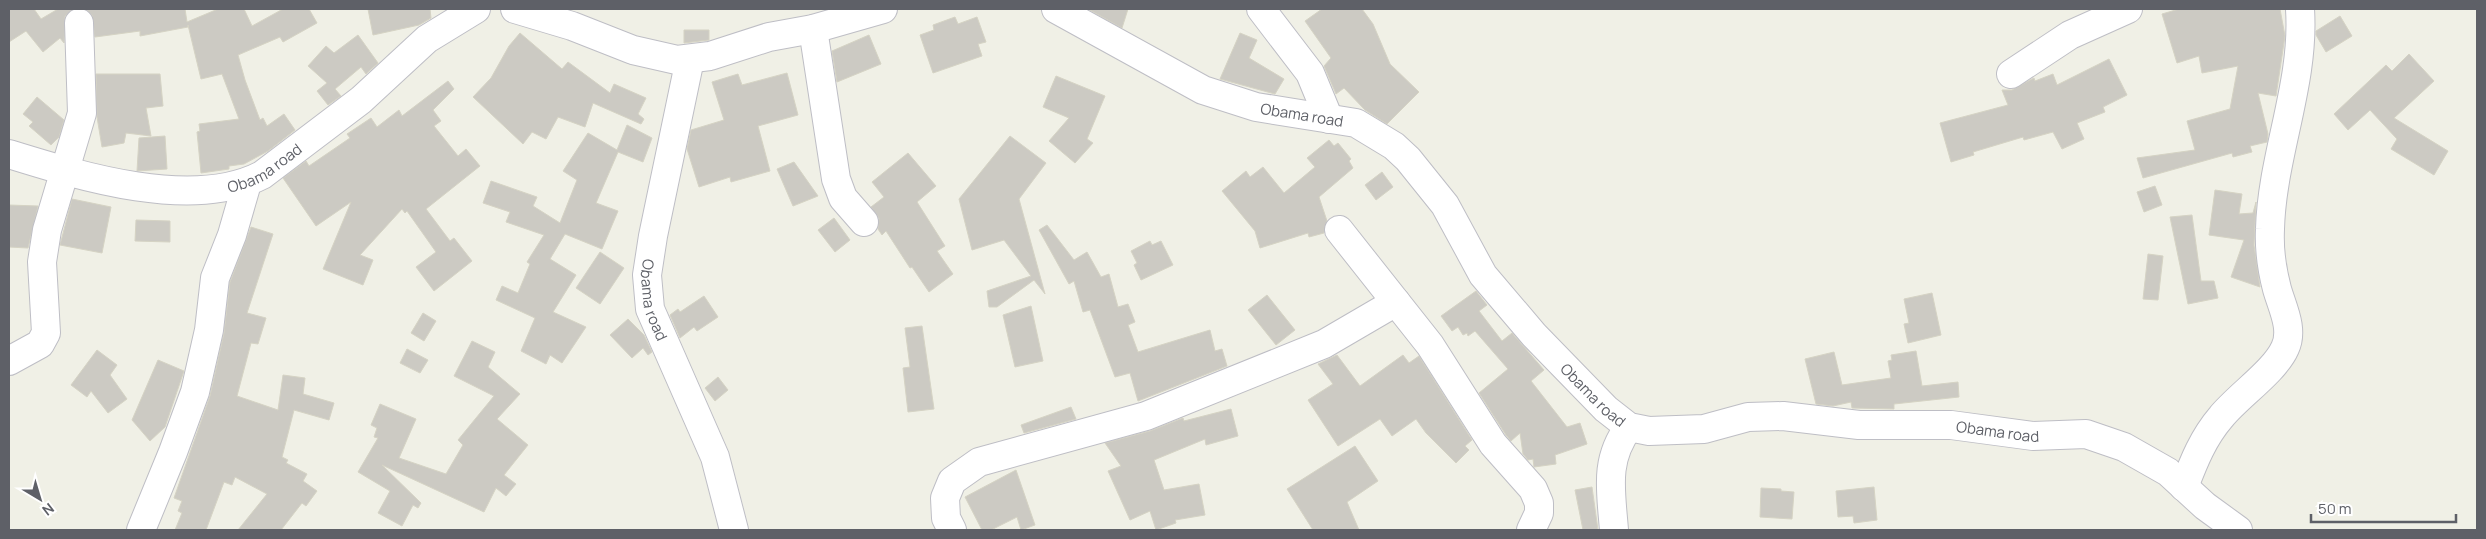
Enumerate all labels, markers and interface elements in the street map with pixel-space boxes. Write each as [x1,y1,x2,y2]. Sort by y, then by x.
street label: Obama road [1259,97,1345,131]
street label: Obama road [225,138,306,197]
street label: Obama road [636,258,673,344]
street label: Obama road [1556,358,1630,431]
street label: Obama road [1955,415,2040,447]
north arrow [15,474,65,524]
scale bar [2311,492,2456,524]
text: 50 m [2318,498,2352,519]
text: N [38,499,58,520]

